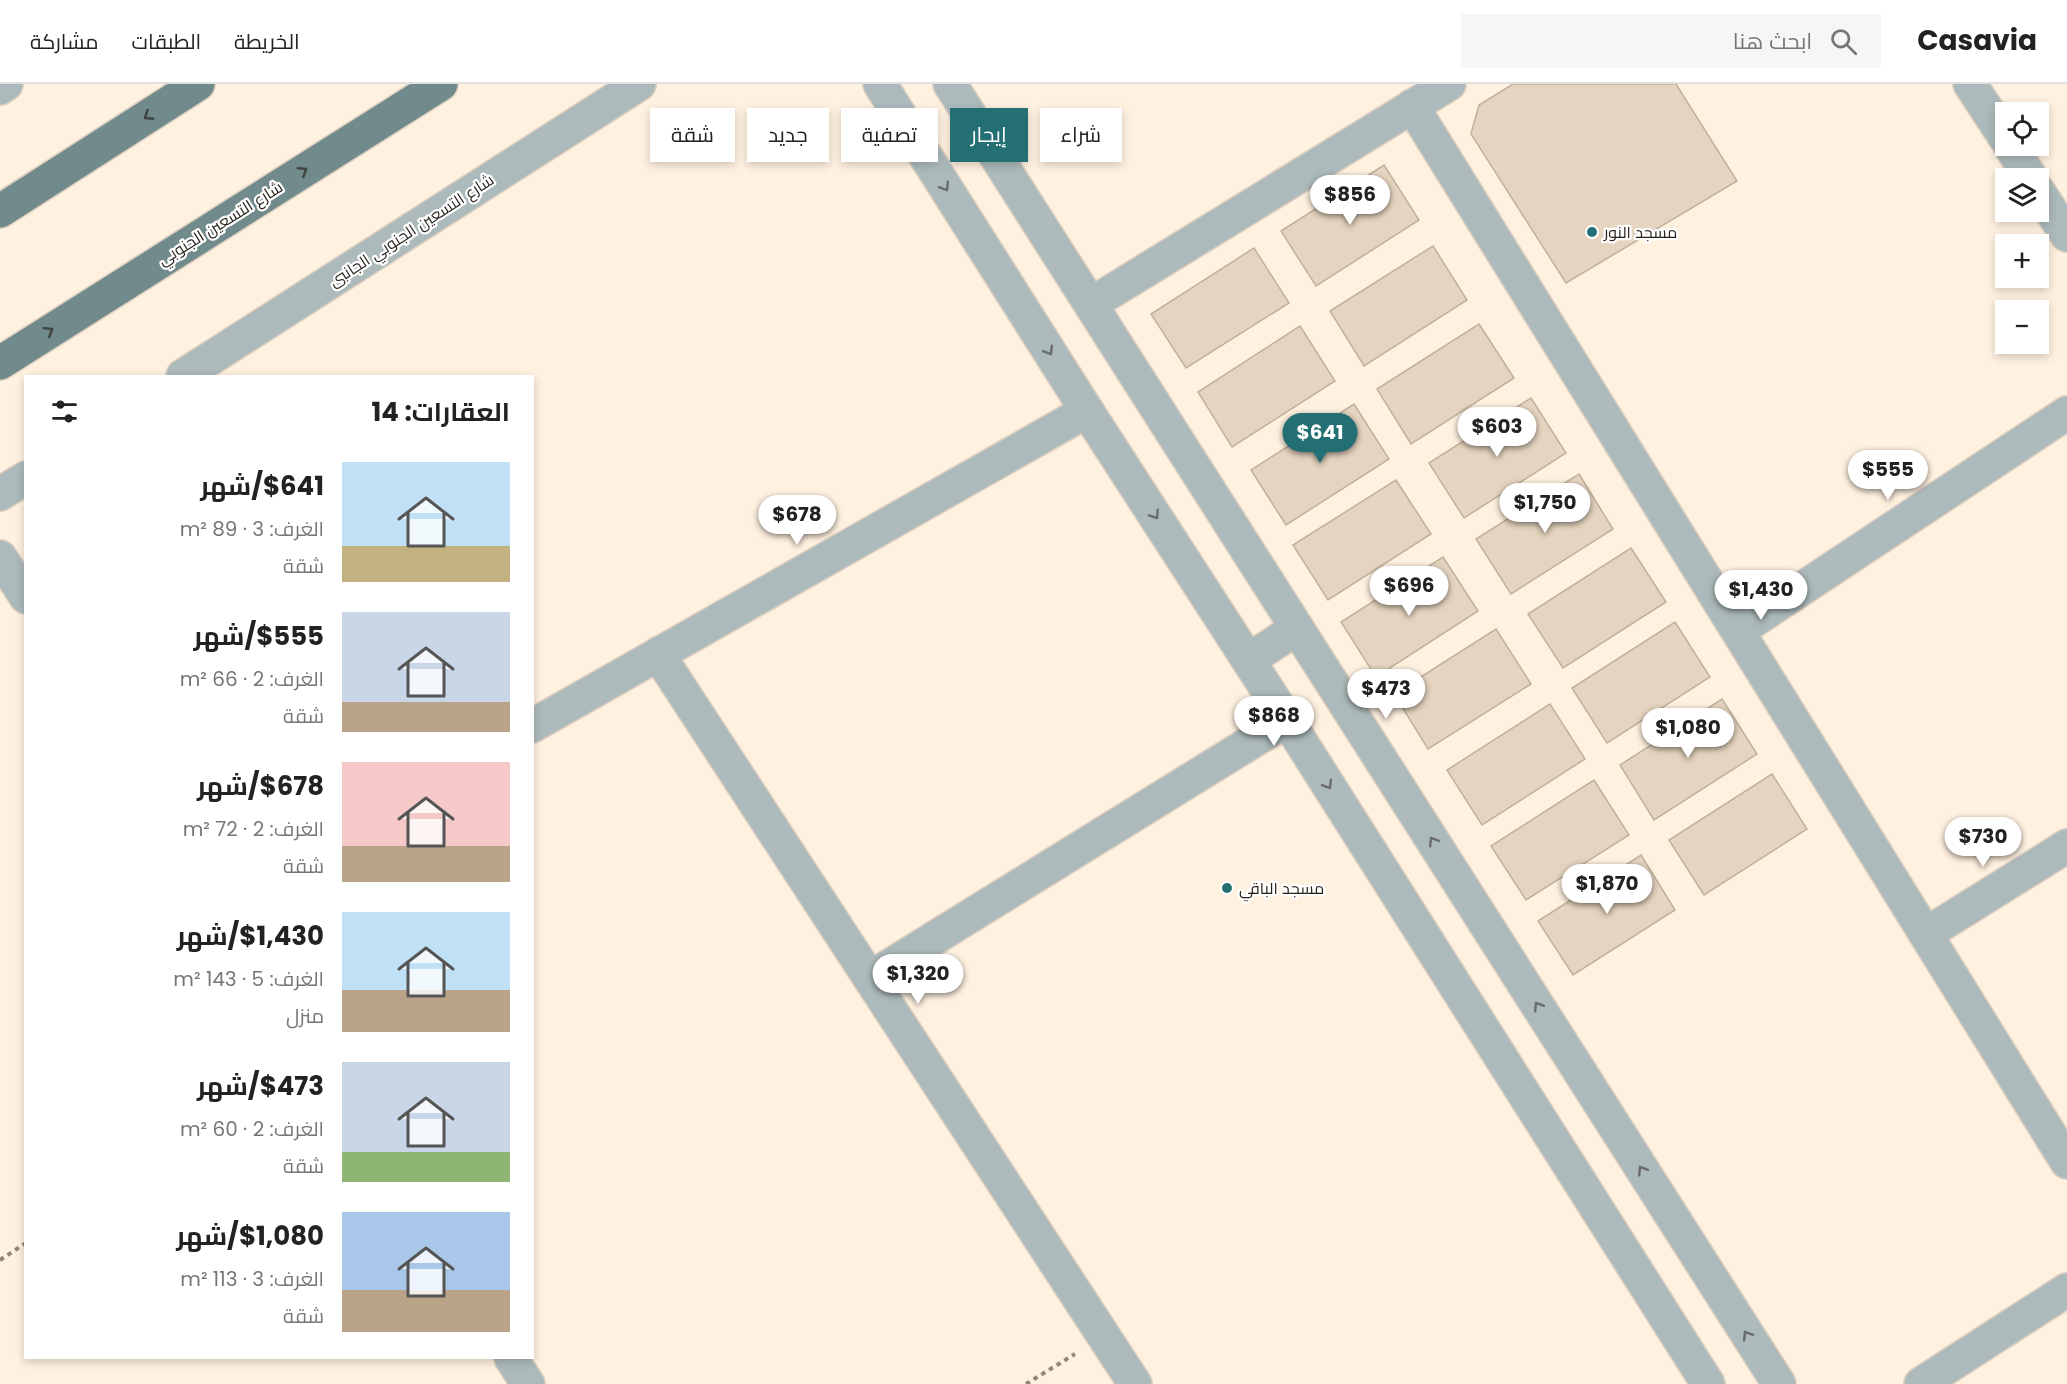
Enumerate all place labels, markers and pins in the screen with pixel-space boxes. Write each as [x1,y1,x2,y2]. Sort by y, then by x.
pin: $856 [1314,175,1386,226]
place label: مسجد النور [1603,221,1677,244]
marker: مسجد النور [1585,225,1599,239]
pin: $603 [1461,407,1533,458]
pin: $641 [1284,413,1356,464]
pin: $555 [1852,450,1924,501]
pin: $1,750 [1496,483,1594,534]
pin: $678 [761,495,833,546]
pin: $696 [1373,566,1445,617]
pin: $1,430 [1712,570,1810,621]
pin: $473 [1350,669,1422,720]
pin: $868 [1238,696,1310,747]
pin: $1,080 [1639,708,1737,759]
pin: $730 [1947,817,2019,868]
pin: $1,870 [1558,864,1656,915]
place label: مسجد الباقي [1239,877,1324,902]
marker: مسجد الباقي [1220,881,1234,895]
pin: $1,320 [869,954,967,1005]

